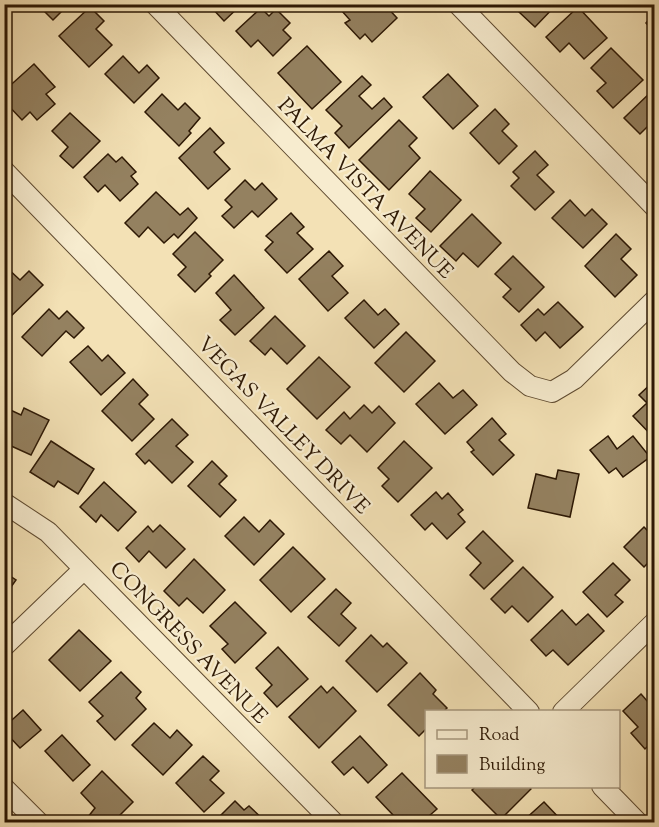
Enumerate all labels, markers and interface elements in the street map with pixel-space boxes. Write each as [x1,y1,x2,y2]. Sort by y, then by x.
street label: PALMA VISTA AVENUE [270,92,459,287]
street label: VEGAS VALLEY DRIVE [189,331,376,522]
street label: CONGRESS AVENUE [102,555,274,732]
legend [425,710,620,788]
text: Road [479,723,519,749]
text: Building [479,753,545,779]

